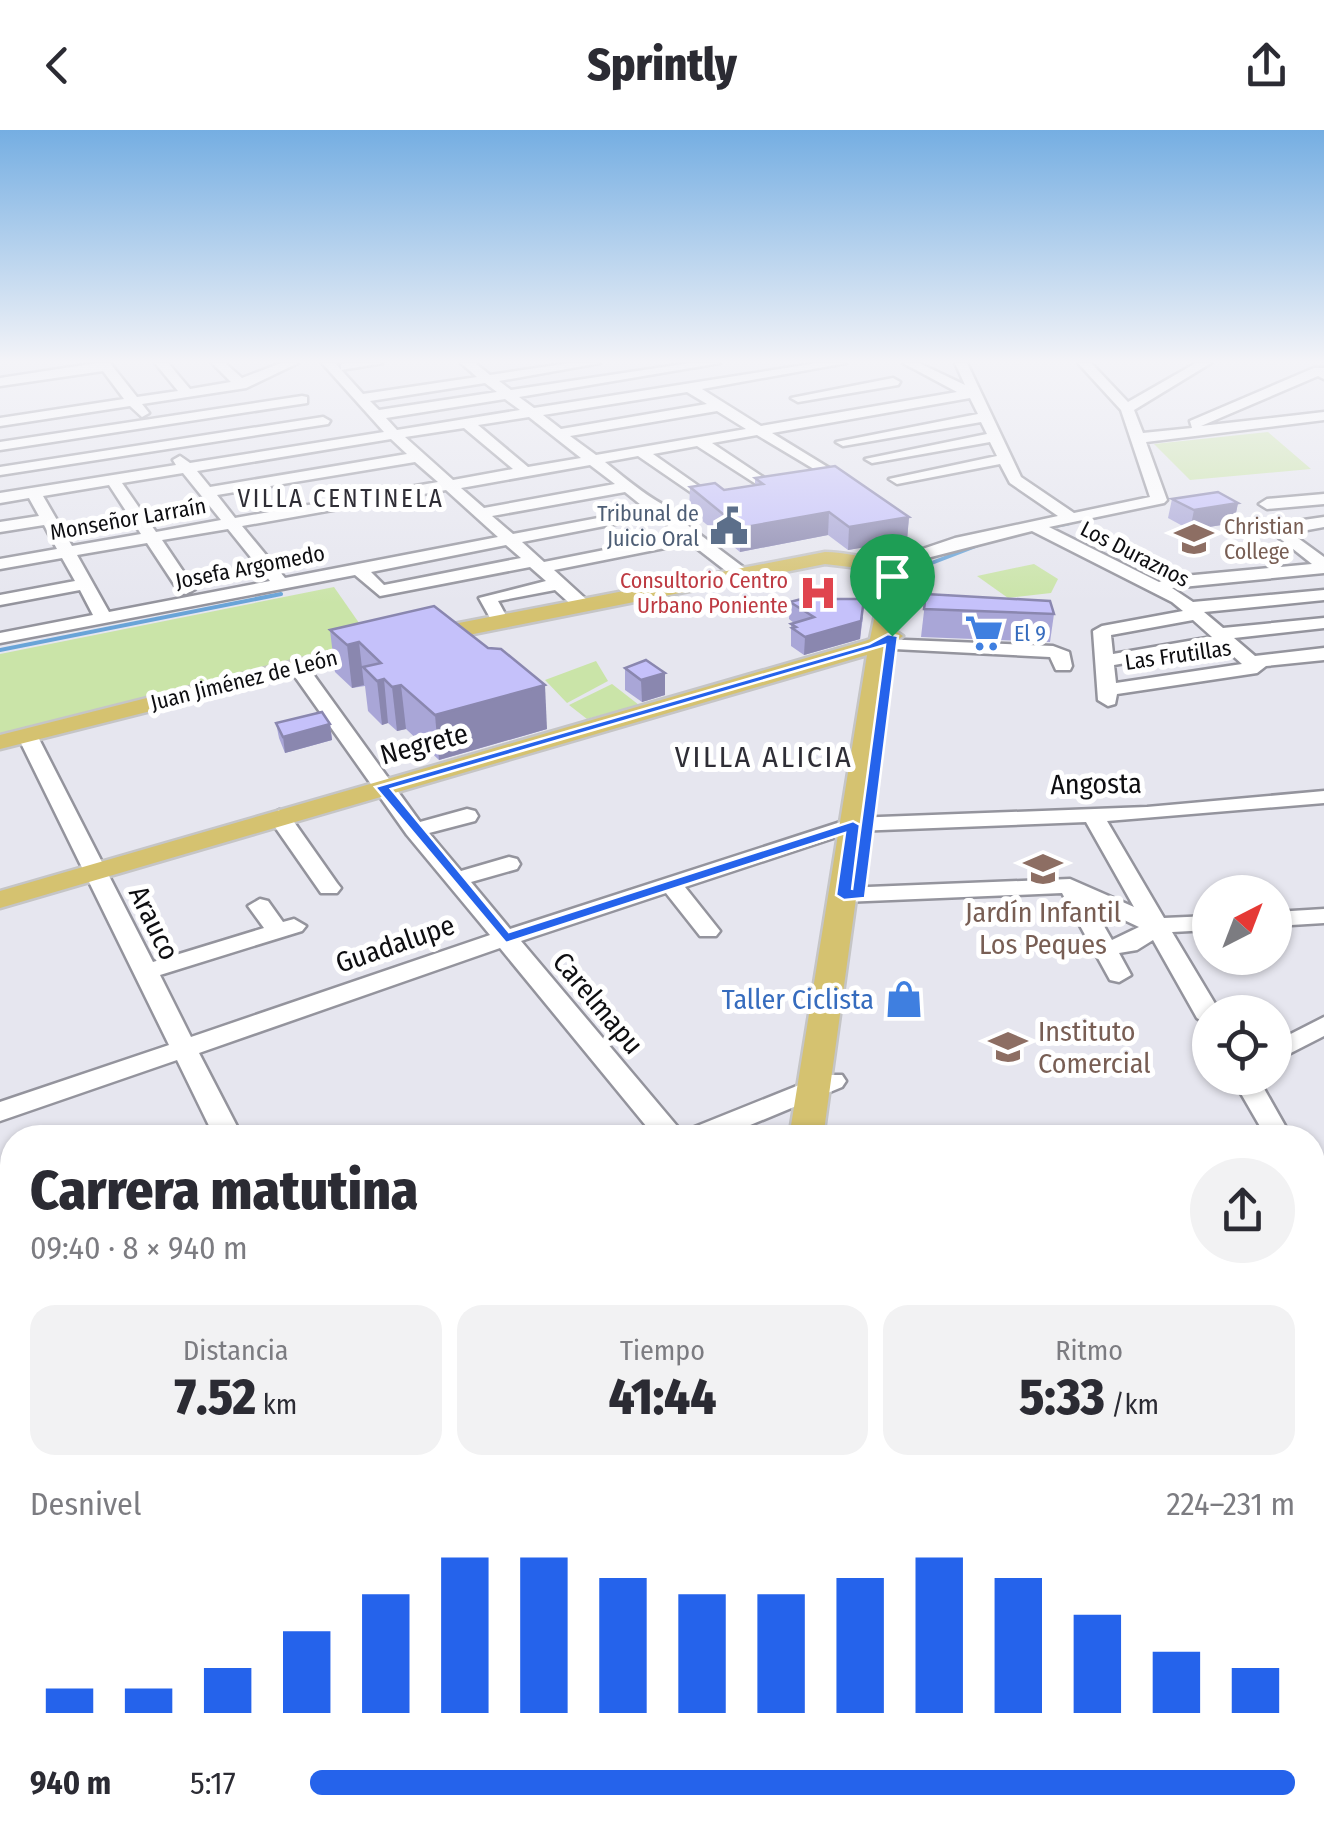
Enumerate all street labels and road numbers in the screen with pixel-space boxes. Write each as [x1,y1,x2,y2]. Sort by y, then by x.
street label: Monseñor Larraín [48,492,208,546]
street label: Los Duraznos [1076,515,1194,593]
street label: Josefa Argomedo [173,539,327,595]
street label: Las Frutillas [1123,634,1233,676]
street label: Juan Jiménez de León [148,644,340,716]
street label: Negrete [377,716,471,772]
street label: Angosta [1050,767,1142,801]
street label: Arauco [122,881,186,965]
street label: Guadalupe [331,908,459,980]
street label: Carelmapu [546,945,650,1061]

